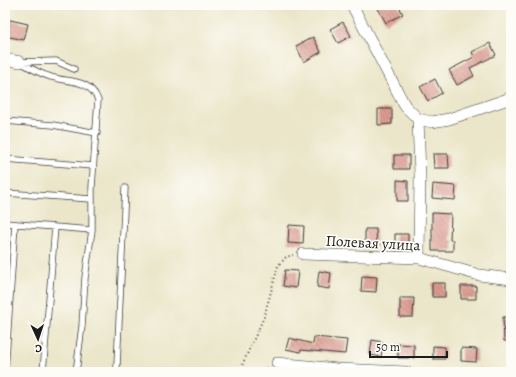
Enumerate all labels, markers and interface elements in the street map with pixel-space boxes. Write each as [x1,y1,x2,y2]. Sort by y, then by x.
street label: Полевая улица [325,231,421,255]
north arrow [18,319,58,359]
scale bar [370,333,447,359]
text: 50 m [376,339,400,355]
text: С [35,341,42,356]

